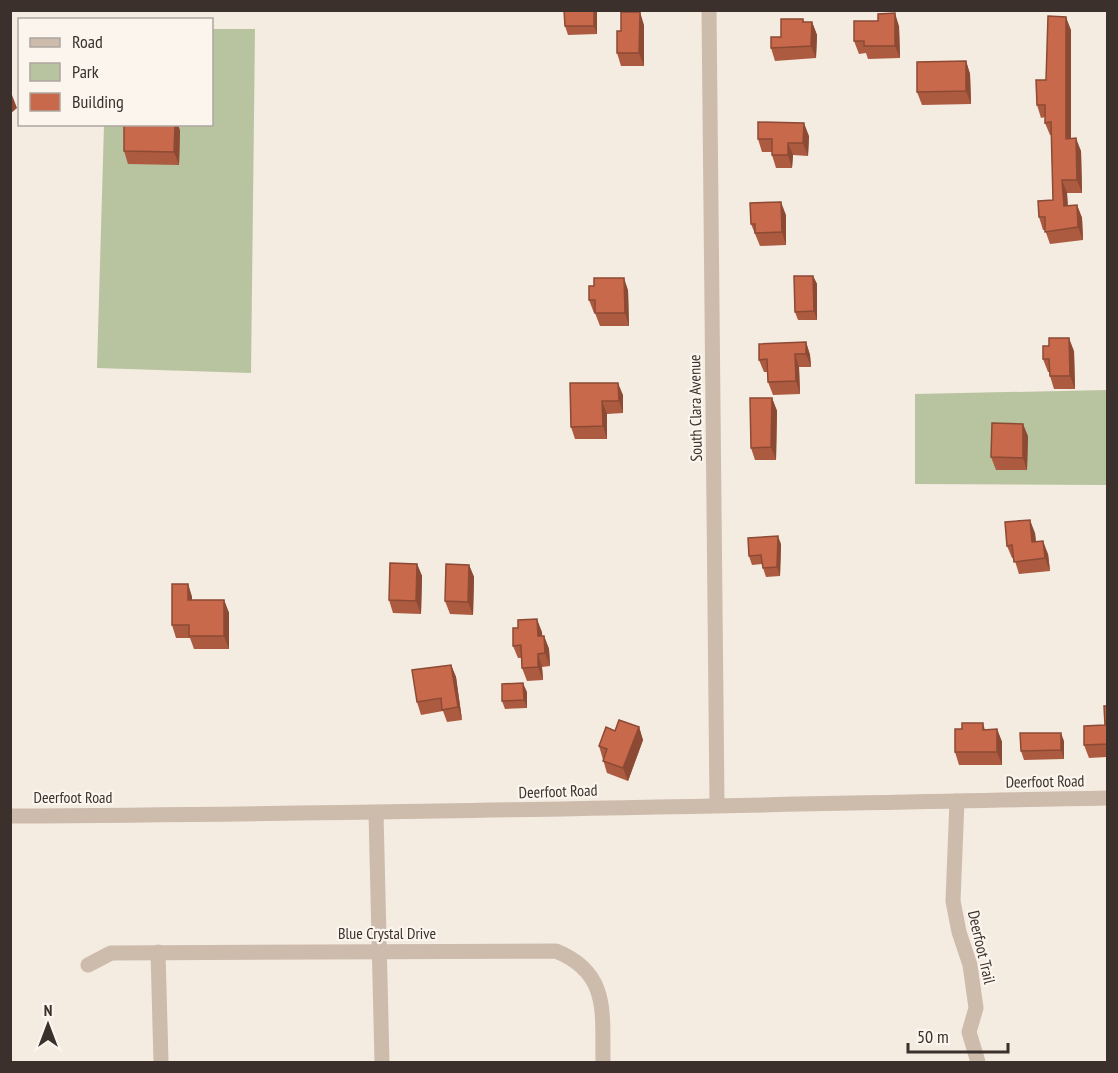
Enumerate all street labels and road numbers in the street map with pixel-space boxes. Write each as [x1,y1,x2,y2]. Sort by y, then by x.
street label: South Clara Avenue [684,354,706,462]
street label: Deerfoot Road [1005,770,1085,792]
street label: Deerfoot Road [518,780,598,802]
street label: Deerfoot Road [34,787,112,807]
street label: Deerfoot Trail [964,908,1000,986]
street label: Blue Crystal Drive [338,923,436,943]

